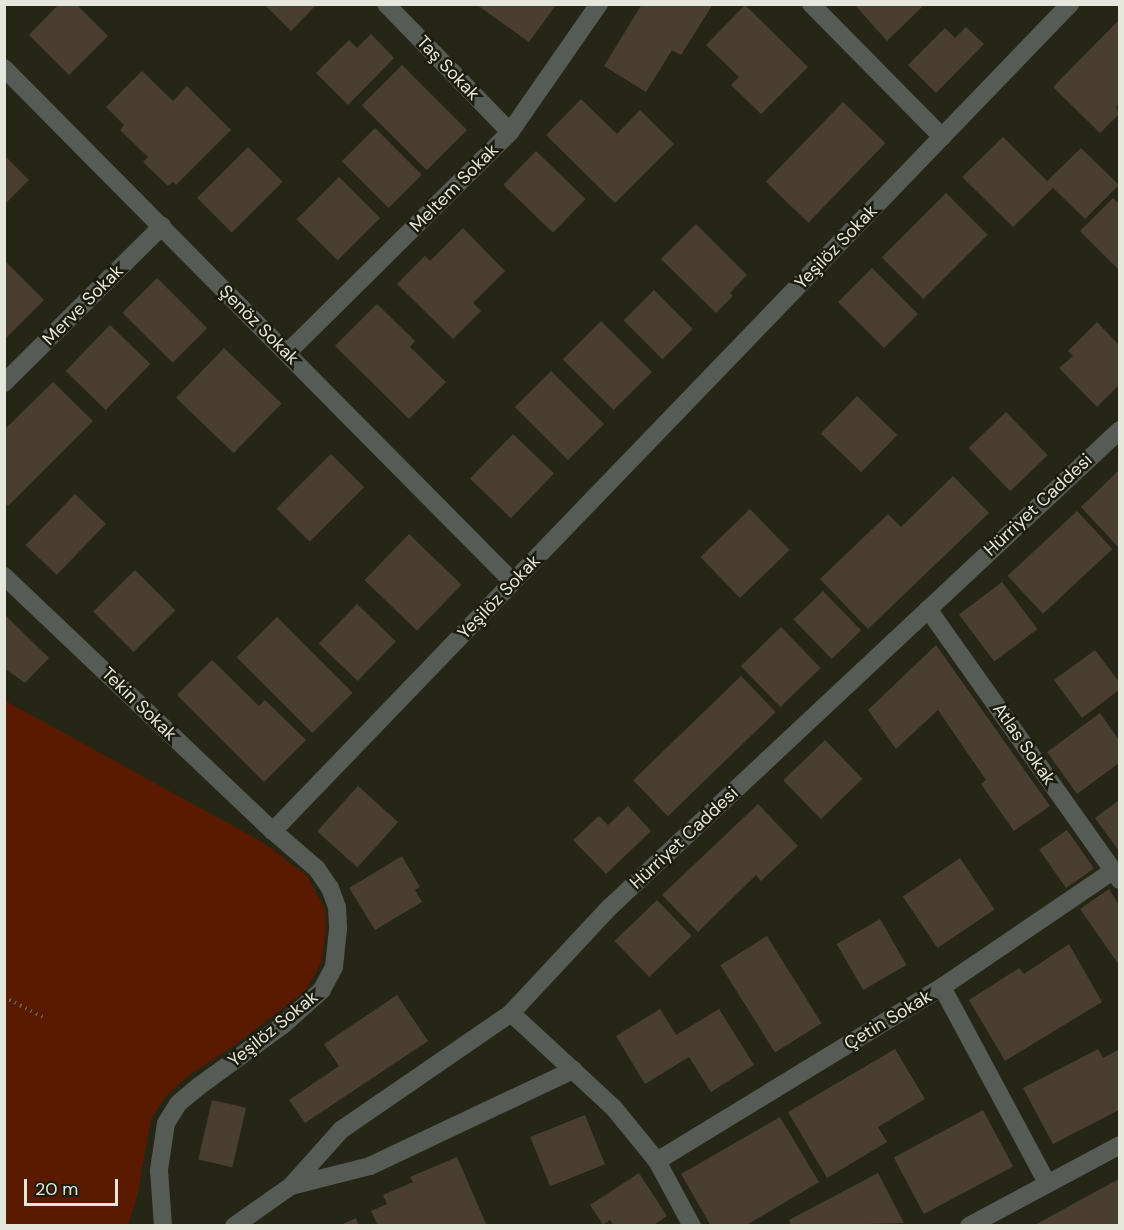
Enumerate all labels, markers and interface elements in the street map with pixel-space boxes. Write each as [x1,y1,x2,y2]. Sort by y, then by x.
street label: Taş Sokak [412,31,484,105]
street label: Meltem Sokak [405,139,503,237]
street label: Yeşilöz Sokak [790,200,882,294]
street label: Merve Sokak [38,260,128,350]
street label: Şenöz Sokak [215,281,303,369]
street label: Hürriyet Caddesi [979,449,1097,561]
street label: Yeşilöz Sokak [453,550,545,644]
street label: Tekin Sokak [97,663,181,745]
street label: Atlas Sokak [988,699,1060,789]
street label: Hürriyet Caddesi [625,782,743,894]
street label: Çetin Sokak [840,985,936,1055]
street label: Yeşilöz Sokak [224,986,322,1072]
scale bar [27,1167,122,1205]
text: 20 m [35,1177,78,1201]

